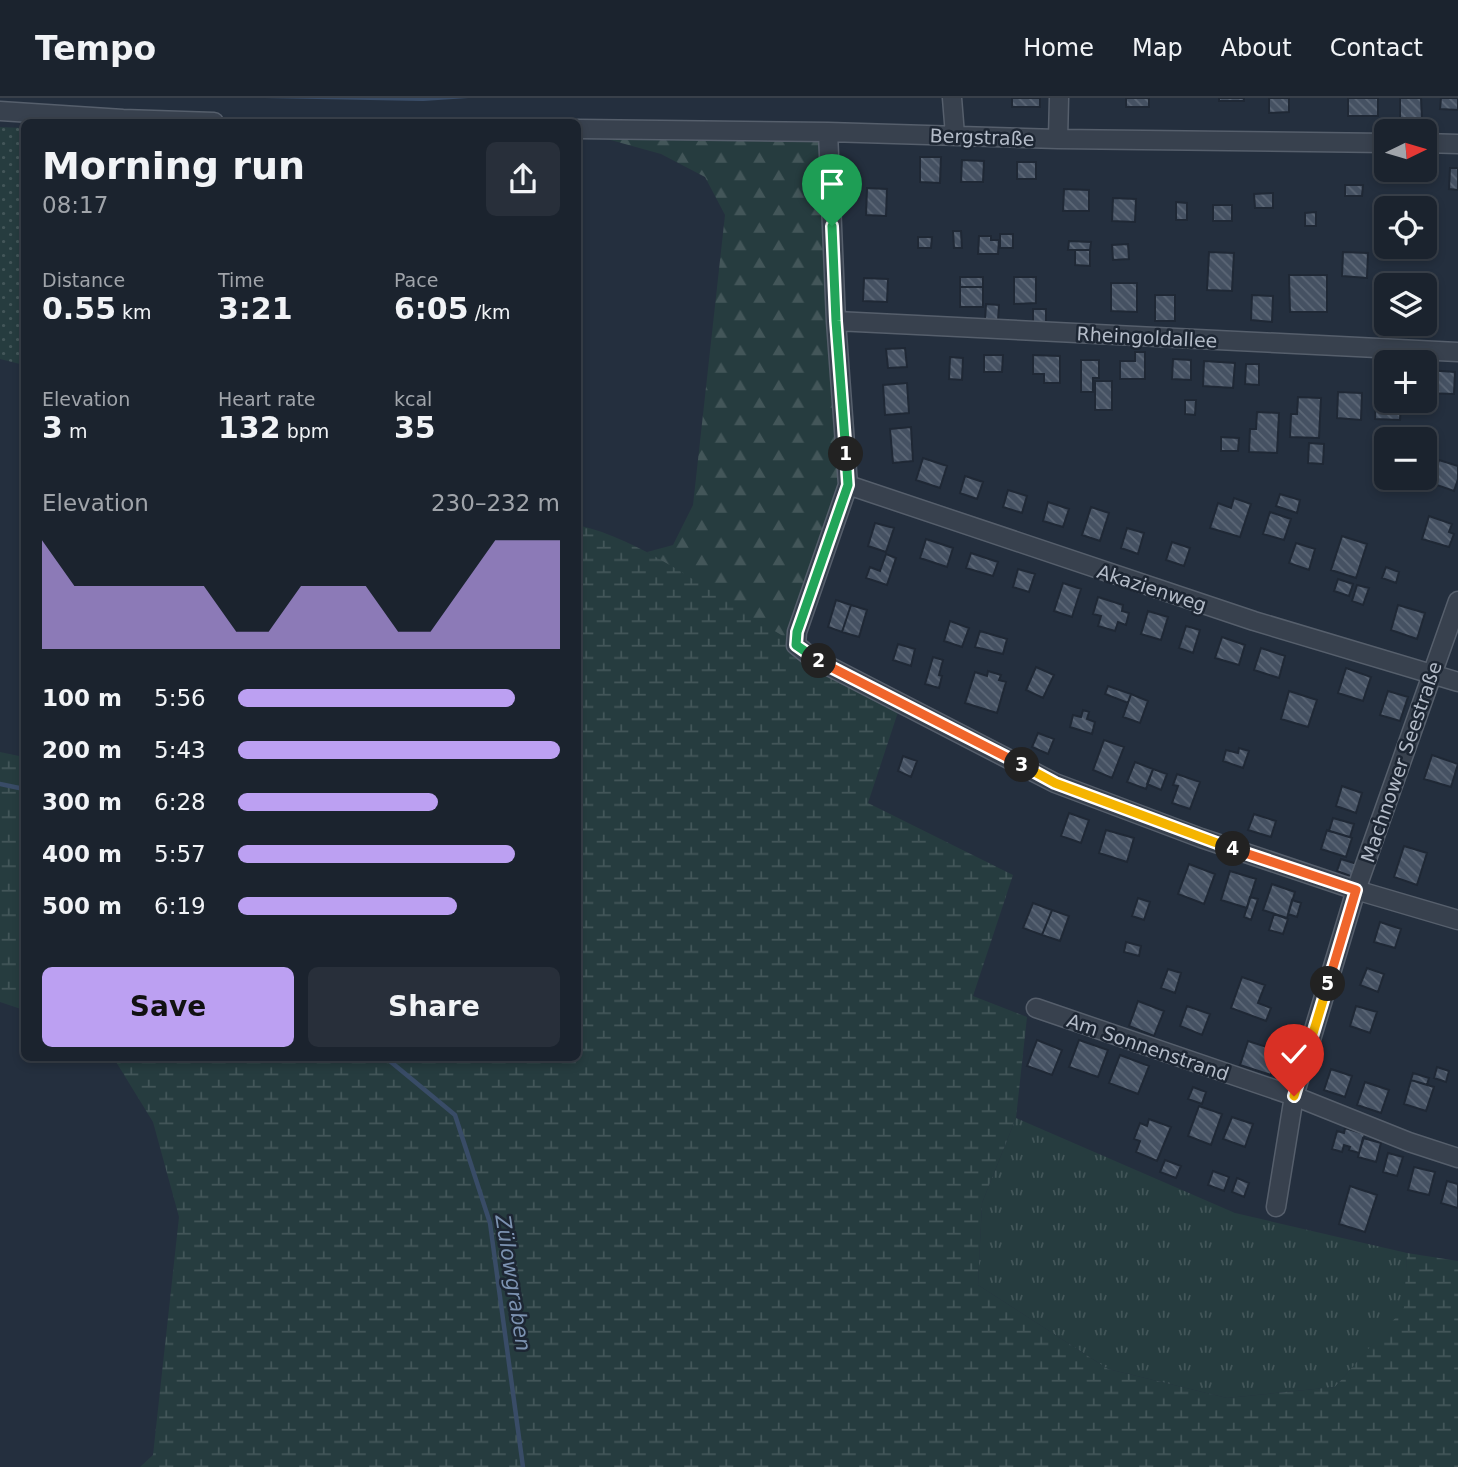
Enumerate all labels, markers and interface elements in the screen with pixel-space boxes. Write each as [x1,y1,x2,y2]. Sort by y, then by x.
text: Tempo [35,29,156,68]
text: Home [1023,34,1094,62]
text: Map [1132,34,1183,62]
text: About [1221,34,1292,62]
text: Contact [1330,34,1423,62]
north arrow [1374,119,1437,182]
map controls [1374,119,1437,490]
street label: Bergstraße [929,124,1035,150]
button: share [486,142,560,216]
text: Morning run [42,144,305,188]
pin [802,154,862,226]
icon: arrive [813,165,851,203]
text: 08:17 [42,192,108,218]
button: locate [1374,196,1437,259]
text: Distance [42,269,125,291]
text: Time [218,269,265,291]
text: Pace [394,269,438,291]
button: layers [1374,273,1437,336]
text: 0.55 [42,291,116,326]
text: 3:21 [218,291,293,326]
text: 6:05 [394,291,469,326]
text: km [116,301,152,323]
text: /km [469,301,511,323]
street label: Rheingoldallee [1076,322,1218,352]
button: + [1374,350,1437,413]
text: Elevation [42,388,130,410]
text: Heart rate [218,388,316,410]
text: kcal [394,388,432,410]
text: 3 [42,410,63,445]
text: 132 [218,410,281,445]
text: 35 [394,410,436,445]
text: m [63,420,87,442]
text: bpm [281,420,329,442]
button: − [1374,427,1437,490]
pin: 1 [828,436,864,472]
text: 1 [839,442,852,464]
text: Elevation [42,490,149,516]
text: 230–232 m [431,490,560,516]
street label: Akazienweg [1095,560,1209,616]
pin: 2 [802,644,836,678]
text: 2 [812,649,825,671]
street label: Machnower Seestraße [1356,659,1446,865]
text: 100 m [42,685,122,711]
text: 5:56 [154,685,206,711]
text: 200 m [42,737,122,763]
text: 5:43 [154,737,206,763]
pin: 3 [1004,748,1040,782]
text: 3 [1015,753,1028,775]
text: 300 m [42,789,122,815]
text: 6:28 [154,789,206,815]
pin: 4 [1216,832,1250,866]
text: 4 [1226,837,1239,859]
text: 400 m [42,841,122,867]
text: 5:57 [154,841,206,867]
text: 500 m [42,893,122,919]
text: 6:19 [154,893,206,919]
pin: 5 [1310,966,1346,1001]
button: Save [42,967,294,1047]
button: Share [308,967,560,1047]
text: 5 [1321,972,1334,994]
street label: Am Sonnenstrand [1064,1009,1232,1085]
pin [1264,1024,1324,1096]
icon: check [1275,1035,1313,1073]
water label: Zülowgraben [490,1212,536,1353]

